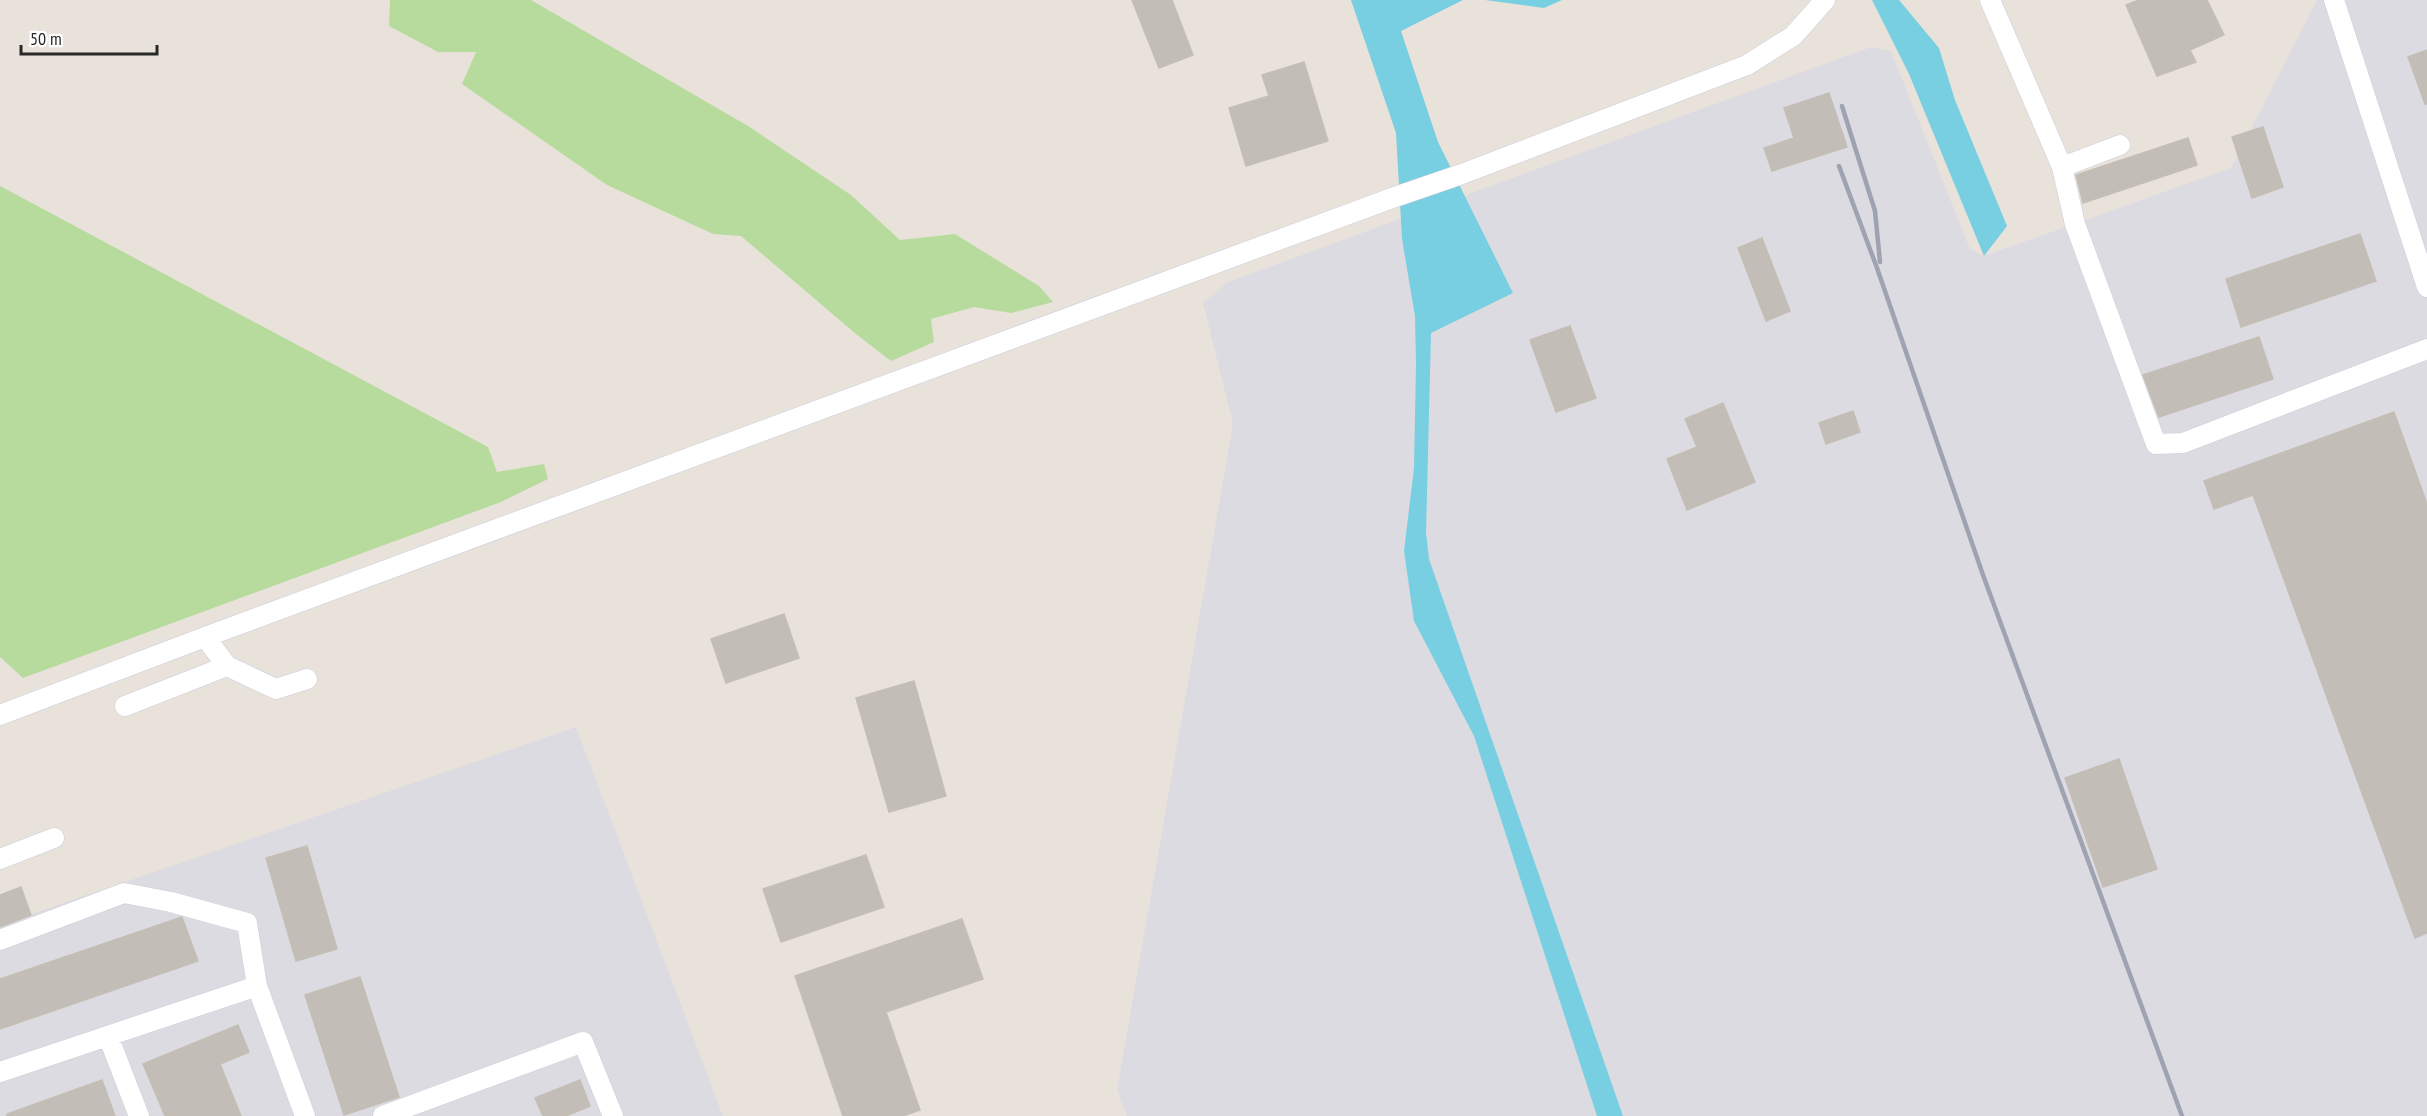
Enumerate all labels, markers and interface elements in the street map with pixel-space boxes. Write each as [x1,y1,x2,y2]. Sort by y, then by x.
scale bar [21,18,158,56]
text: 50 m [30,27,62,50]

